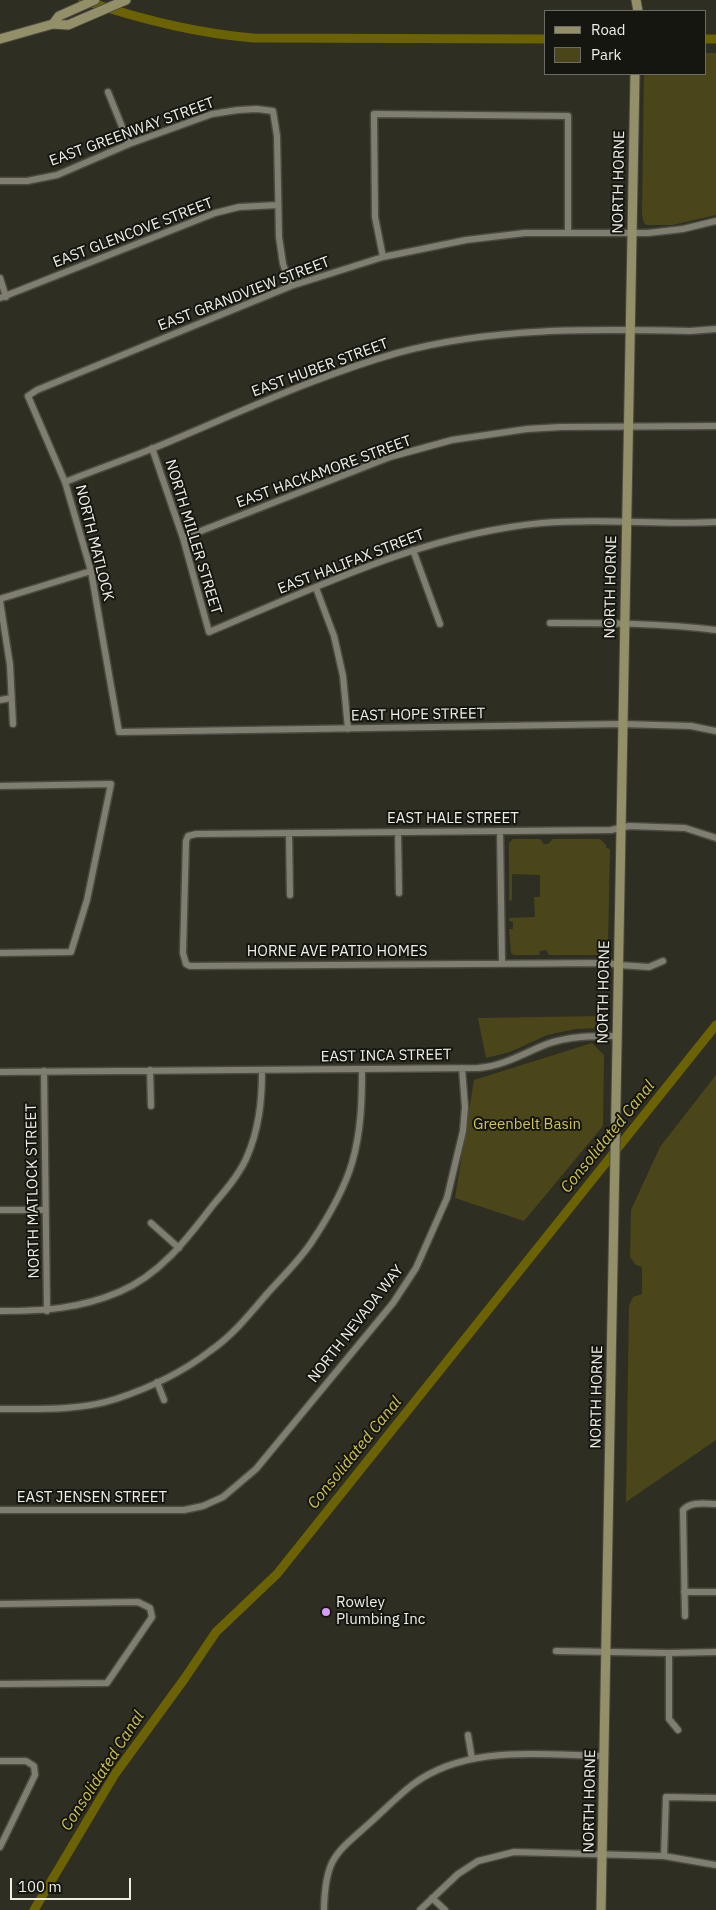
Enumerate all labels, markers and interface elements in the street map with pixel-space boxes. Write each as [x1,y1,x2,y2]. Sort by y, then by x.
legend [544,10,706,75]
text: Road [591,20,626,39]
text: Park [591,45,621,64]
street label: EAST GREENWAY STREET [47,94,217,170]
street label: NORTH HORNE [609,130,629,234]
street label: EAST GLENCOVE STREET [50,194,216,272]
street label: EAST GRANDVIEW STREET [155,253,333,335]
street label: EAST HUBER STREET [249,335,391,401]
street label: EAST HACKAMORE STREET [234,432,414,512]
street label: NORTH MILLER STREET [161,457,225,617]
street label: NORTH MATLOCK [71,483,117,603]
street label: EAST HALIFAX STREET [275,526,427,598]
street label: NORTH HORNE [601,535,621,639]
street label: EAST HOPE STREET [351,705,485,725]
street label: EAST HALE STREET [387,810,519,828]
street label: NORTH HORNE [594,940,614,1044]
street label: HORNE AVE PATIO HOMES [247,943,427,961]
street label: EAST INCA STREET [320,1046,452,1066]
water label: Consolidated Canal [557,1077,659,1197]
street label: NORTH MATLOCK STREET [22,1103,44,1279]
park label: Greenbelt Basin [473,1116,581,1134]
street label: NORTH NEVADA WAY [304,1262,408,1386]
street label: NORTH HORNE [587,1345,607,1449]
water label: Consolidated Canal [304,1393,406,1513]
street label: EAST JENSEN STREET [17,1489,167,1507]
place label: Rowley Plumbing Inc [336,1594,425,1629]
marker: Rowley Plumbing Inc [320,1606,332,1618]
water label: Consolidated Canal [57,1708,149,1834]
street label: NORTH HORNE [580,1749,600,1853]
scale bar [12,1868,134,1900]
text: 100 m [18,1877,62,1896]

